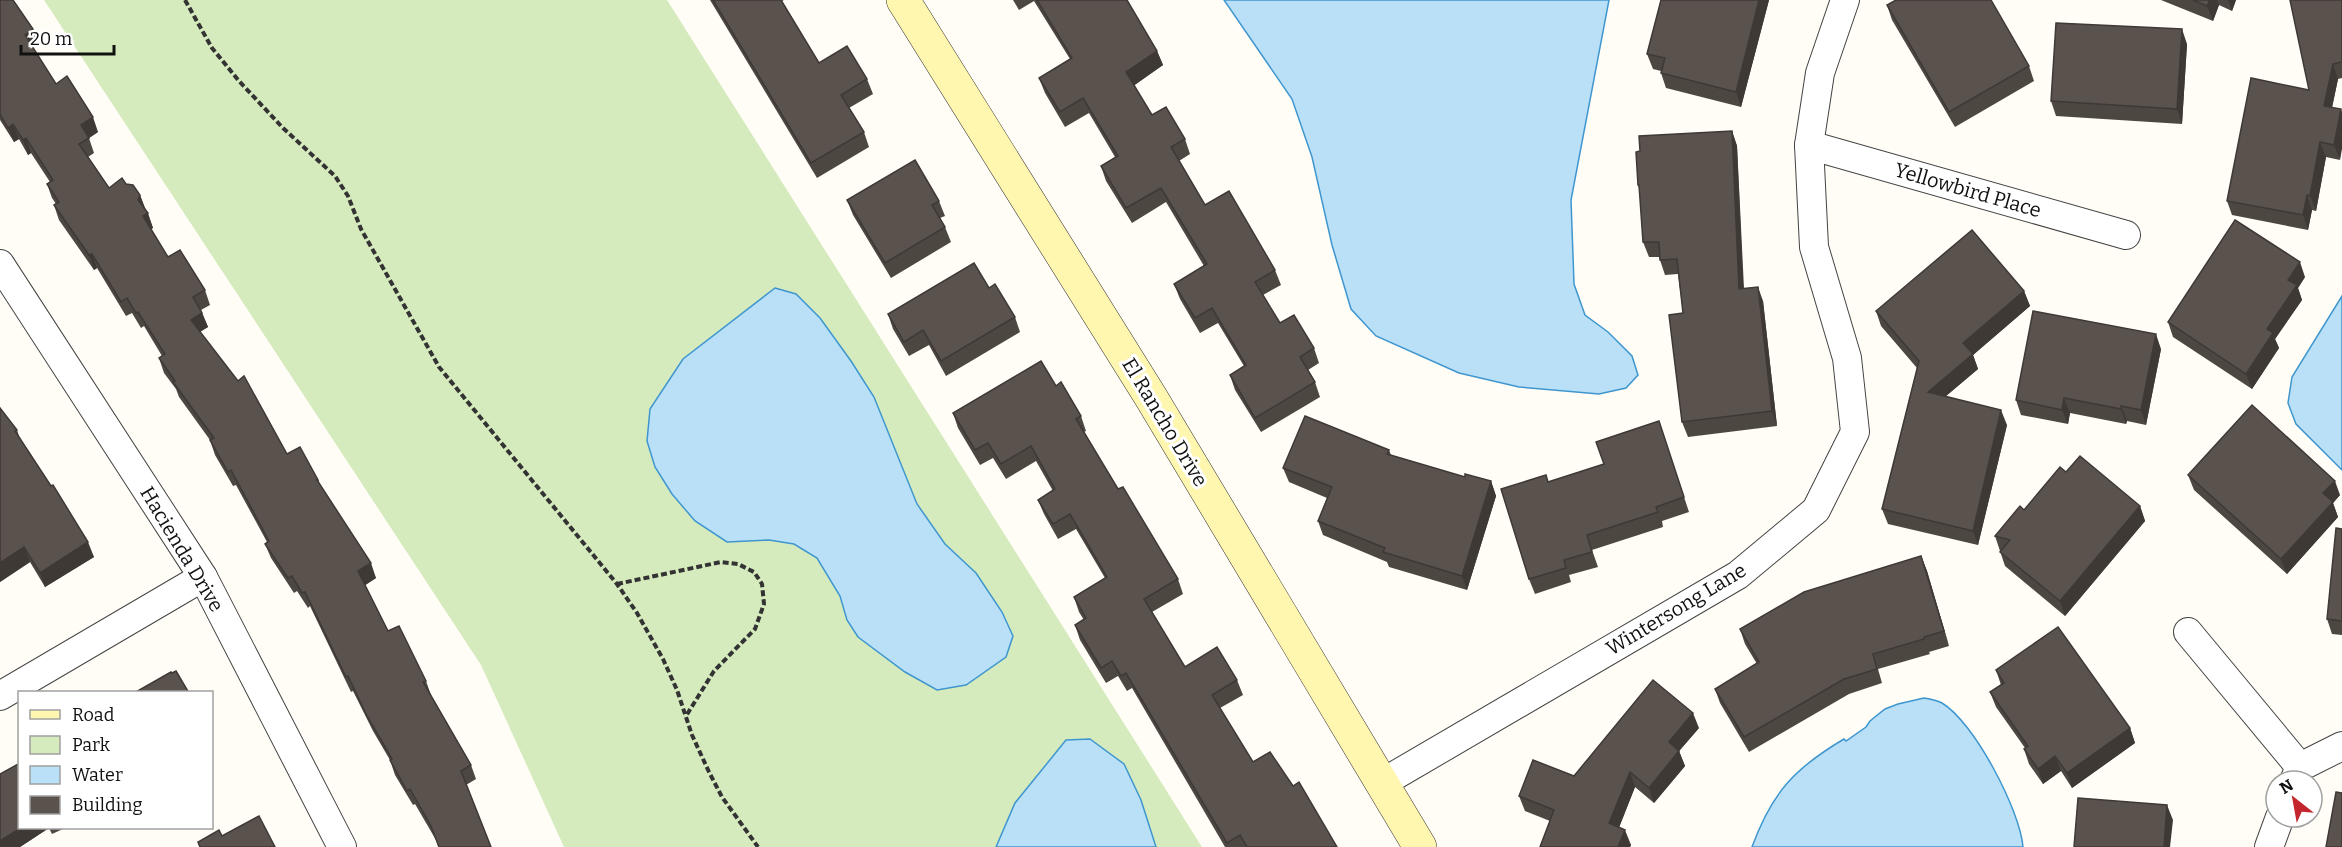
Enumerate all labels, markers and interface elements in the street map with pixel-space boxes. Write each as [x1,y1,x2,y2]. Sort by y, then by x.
scale bar [21,18,114,56]
text: 20 m [30,28,72,50]
street label: Yellowbird Place [1892,158,2044,222]
street label: El Rancho Drive [1117,353,1213,491]
street label: Hacienda Drive [135,482,229,616]
street label: Wintersong Lane [1602,558,1750,660]
legend [18,691,213,829]
text: Road [72,704,115,726]
text: Park [72,734,111,756]
text: Water [72,764,123,786]
north arrow [2264,769,2324,829]
text: N [2276,775,2297,798]
text: Building [72,794,143,816]

